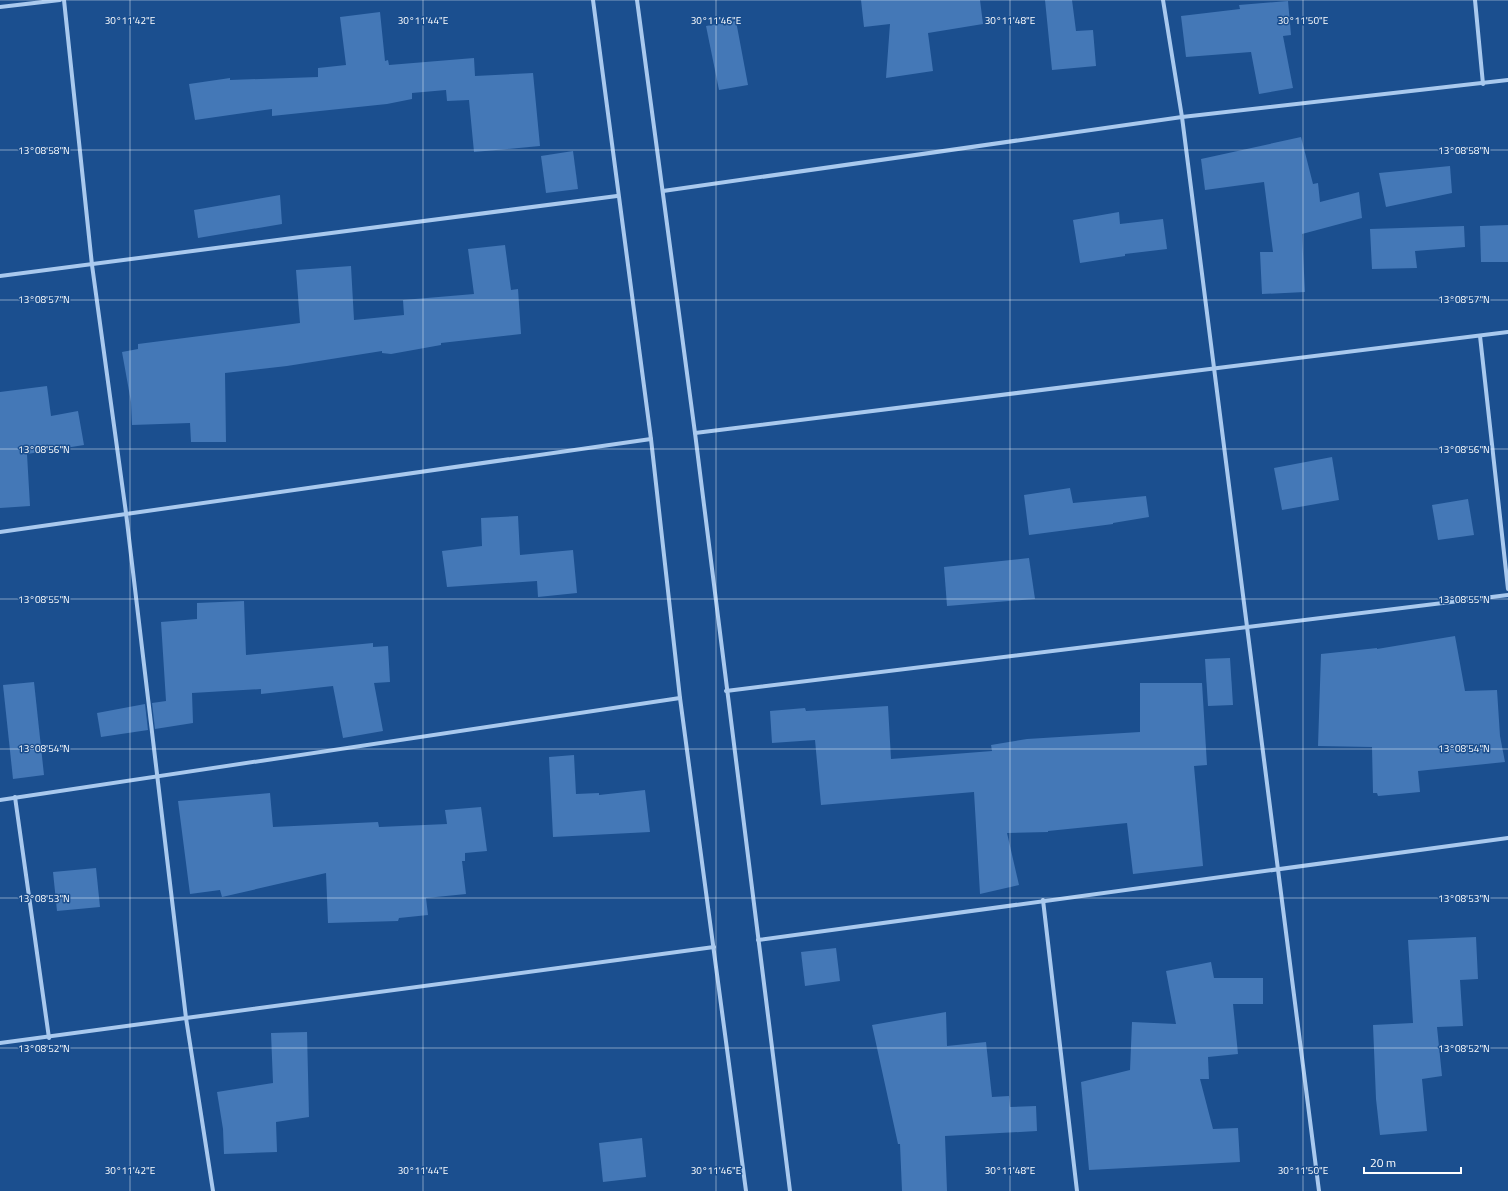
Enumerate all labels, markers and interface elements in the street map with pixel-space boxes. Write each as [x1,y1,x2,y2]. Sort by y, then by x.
text: 30°11'42"E [105,13,156,28]
text: 30°11'44"E [398,13,449,28]
text: 30°11'46"E [691,13,742,28]
text: 30°11'48"E [985,13,1036,28]
text: 30°11'50"E [1278,13,1329,28]
text: 13°08'58"N [18,143,70,158]
text: 13°08'58"N [1438,143,1490,158]
text: 13°08'57"N [18,292,70,307]
text: 13°08'57"N [1438,292,1490,307]
text: 13°08'56"N [18,442,70,457]
text: 13°08'56"N [1438,442,1490,457]
text: 13°08'55"N [18,592,70,607]
text: 13°08'55"N [1438,592,1490,607]
text: 13°08'54"N [18,741,70,756]
text: 13°08'54"N [1438,741,1490,756]
text: 13°08'53"N [18,891,70,906]
text: 13°08'53"N [1438,891,1490,906]
text: 13°08'52"N [18,1041,70,1056]
text: 13°08'52"N [1438,1041,1490,1056]
scale bar [1364,1149,1461,1175]
text: 20 m [1370,1153,1396,1172]
text: 30°11'42"E [105,1163,156,1178]
text: 30°11'44"E [398,1163,449,1178]
text: 30°11'46"E [691,1163,742,1178]
text: 30°11'48"E [985,1163,1036,1178]
text: 30°11'50"E [1278,1163,1329,1178]

